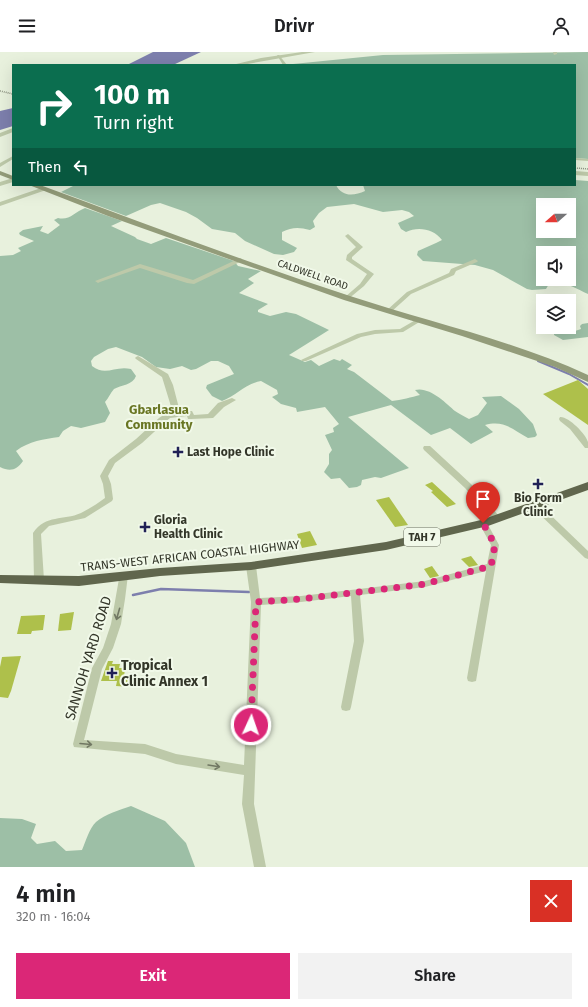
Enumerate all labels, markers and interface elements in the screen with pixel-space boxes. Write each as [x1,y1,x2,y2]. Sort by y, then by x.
icon: menu [16,15,38,37]
text: Drivr [274,15,314,37]
icon: person [550,15,572,37]
text: 100 m [94,78,170,111]
icon: right [28,80,80,132]
text: Turn right [94,112,174,134]
icon: left [70,156,92,178]
text: Then [28,158,62,176]
north arrow [536,198,576,238]
map controls [536,198,576,334]
button: sound [536,246,576,286]
street label: CALDWELL ROAD [276,257,350,293]
button: layers [536,294,576,334]
district label: Gbarlasua Community [125,402,193,432]
place label: Last Hope Clinic [187,445,274,459]
marker: Last Hope Clinic [172,446,184,458]
marker: Bio Form Clinic [532,478,544,490]
pin [466,482,500,523]
icon: arrive [472,488,494,510]
place label: Bio Form Clinic [514,491,562,519]
place label: Gloria Health Clinic [154,513,223,541]
marker: Gloria Health Clinic [139,521,151,533]
road number: TAH 7 [404,528,440,546]
street label: TRANS-WEST AFRICAN COASTAL HIGHWAY [80,537,301,574]
street label: SANNOH YARD ROAD [62,594,115,722]
one-way arrow [114,607,121,620]
place label: Tropical Clinic Annex 1 [121,657,208,690]
marker: Tropical Clinic Annex 1 [106,667,118,679]
position arrow [230,704,272,746]
one-way arrow [79,741,92,748]
one-way arrow [207,762,220,770]
text: 4 min [16,880,76,908]
button: close [530,880,572,922]
text: 320 m · 16:04 [16,909,91,924]
button: Exit [16,953,290,999]
button: Share [298,953,572,999]

